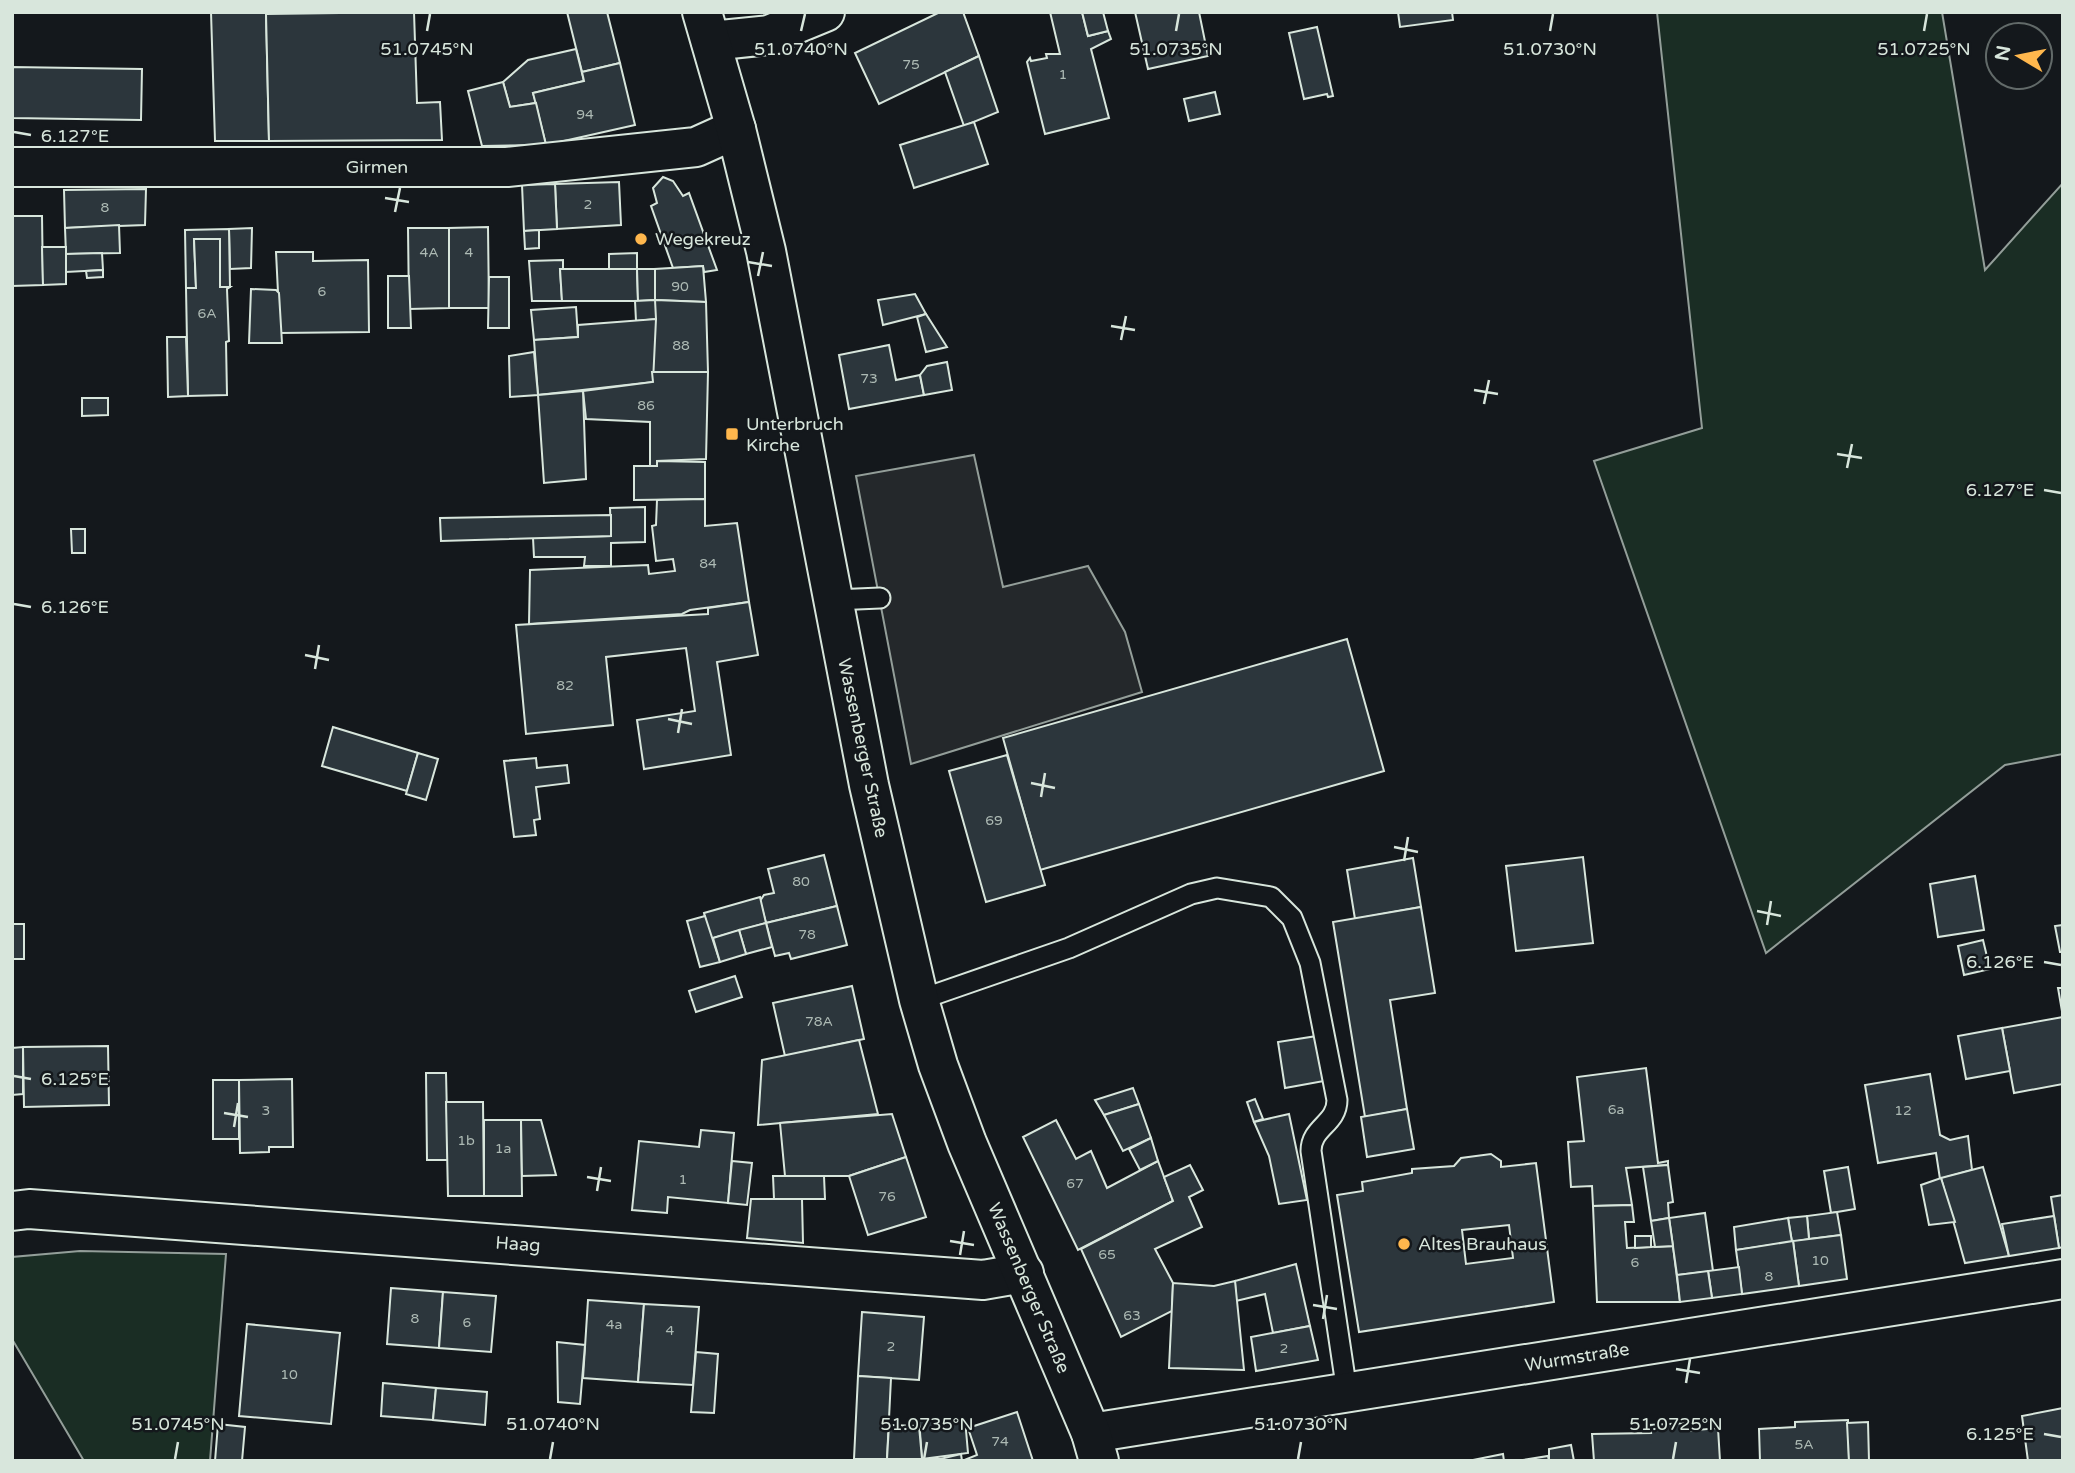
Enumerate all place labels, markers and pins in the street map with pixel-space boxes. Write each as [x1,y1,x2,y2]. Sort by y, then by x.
place label: Wegekreuz [655,228,751,250]
marker: Wegekreuz [633,231,649,247]
place label: Unterbruch Kirche [746,413,844,456]
marker: Unterbruch Kirche [724,426,740,442]
place label: Altes Brauhaus [1418,1233,1547,1255]
marker: Altes Brauhaus [1396,1236,1412,1252]

